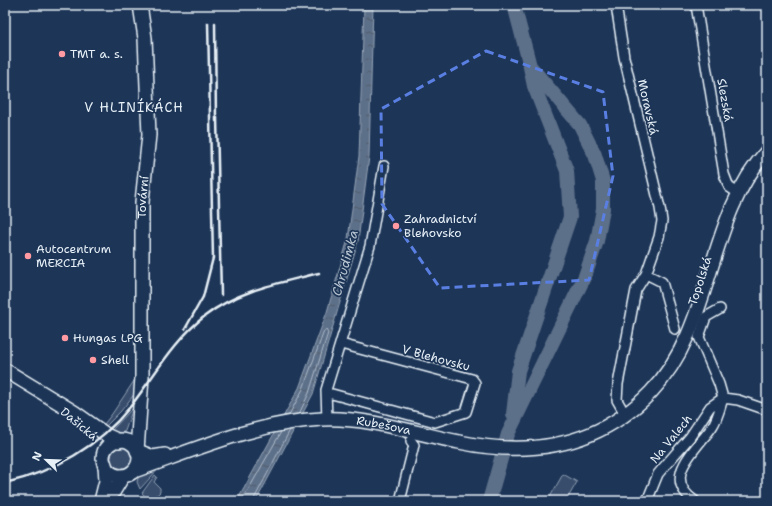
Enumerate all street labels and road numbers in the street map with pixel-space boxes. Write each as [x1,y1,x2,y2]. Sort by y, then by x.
street label: Slezská [713,77,737,123]
street label: Moravská [634,78,662,137]
street label: Tovární [134,175,153,218]
street label: Topolská [685,254,716,308]
street label: V Blehovsku [400,341,472,375]
street label: Dašická [57,404,101,445]
street label: Na Valech [646,411,696,467]
street label: Rubešova [356,413,413,439]

